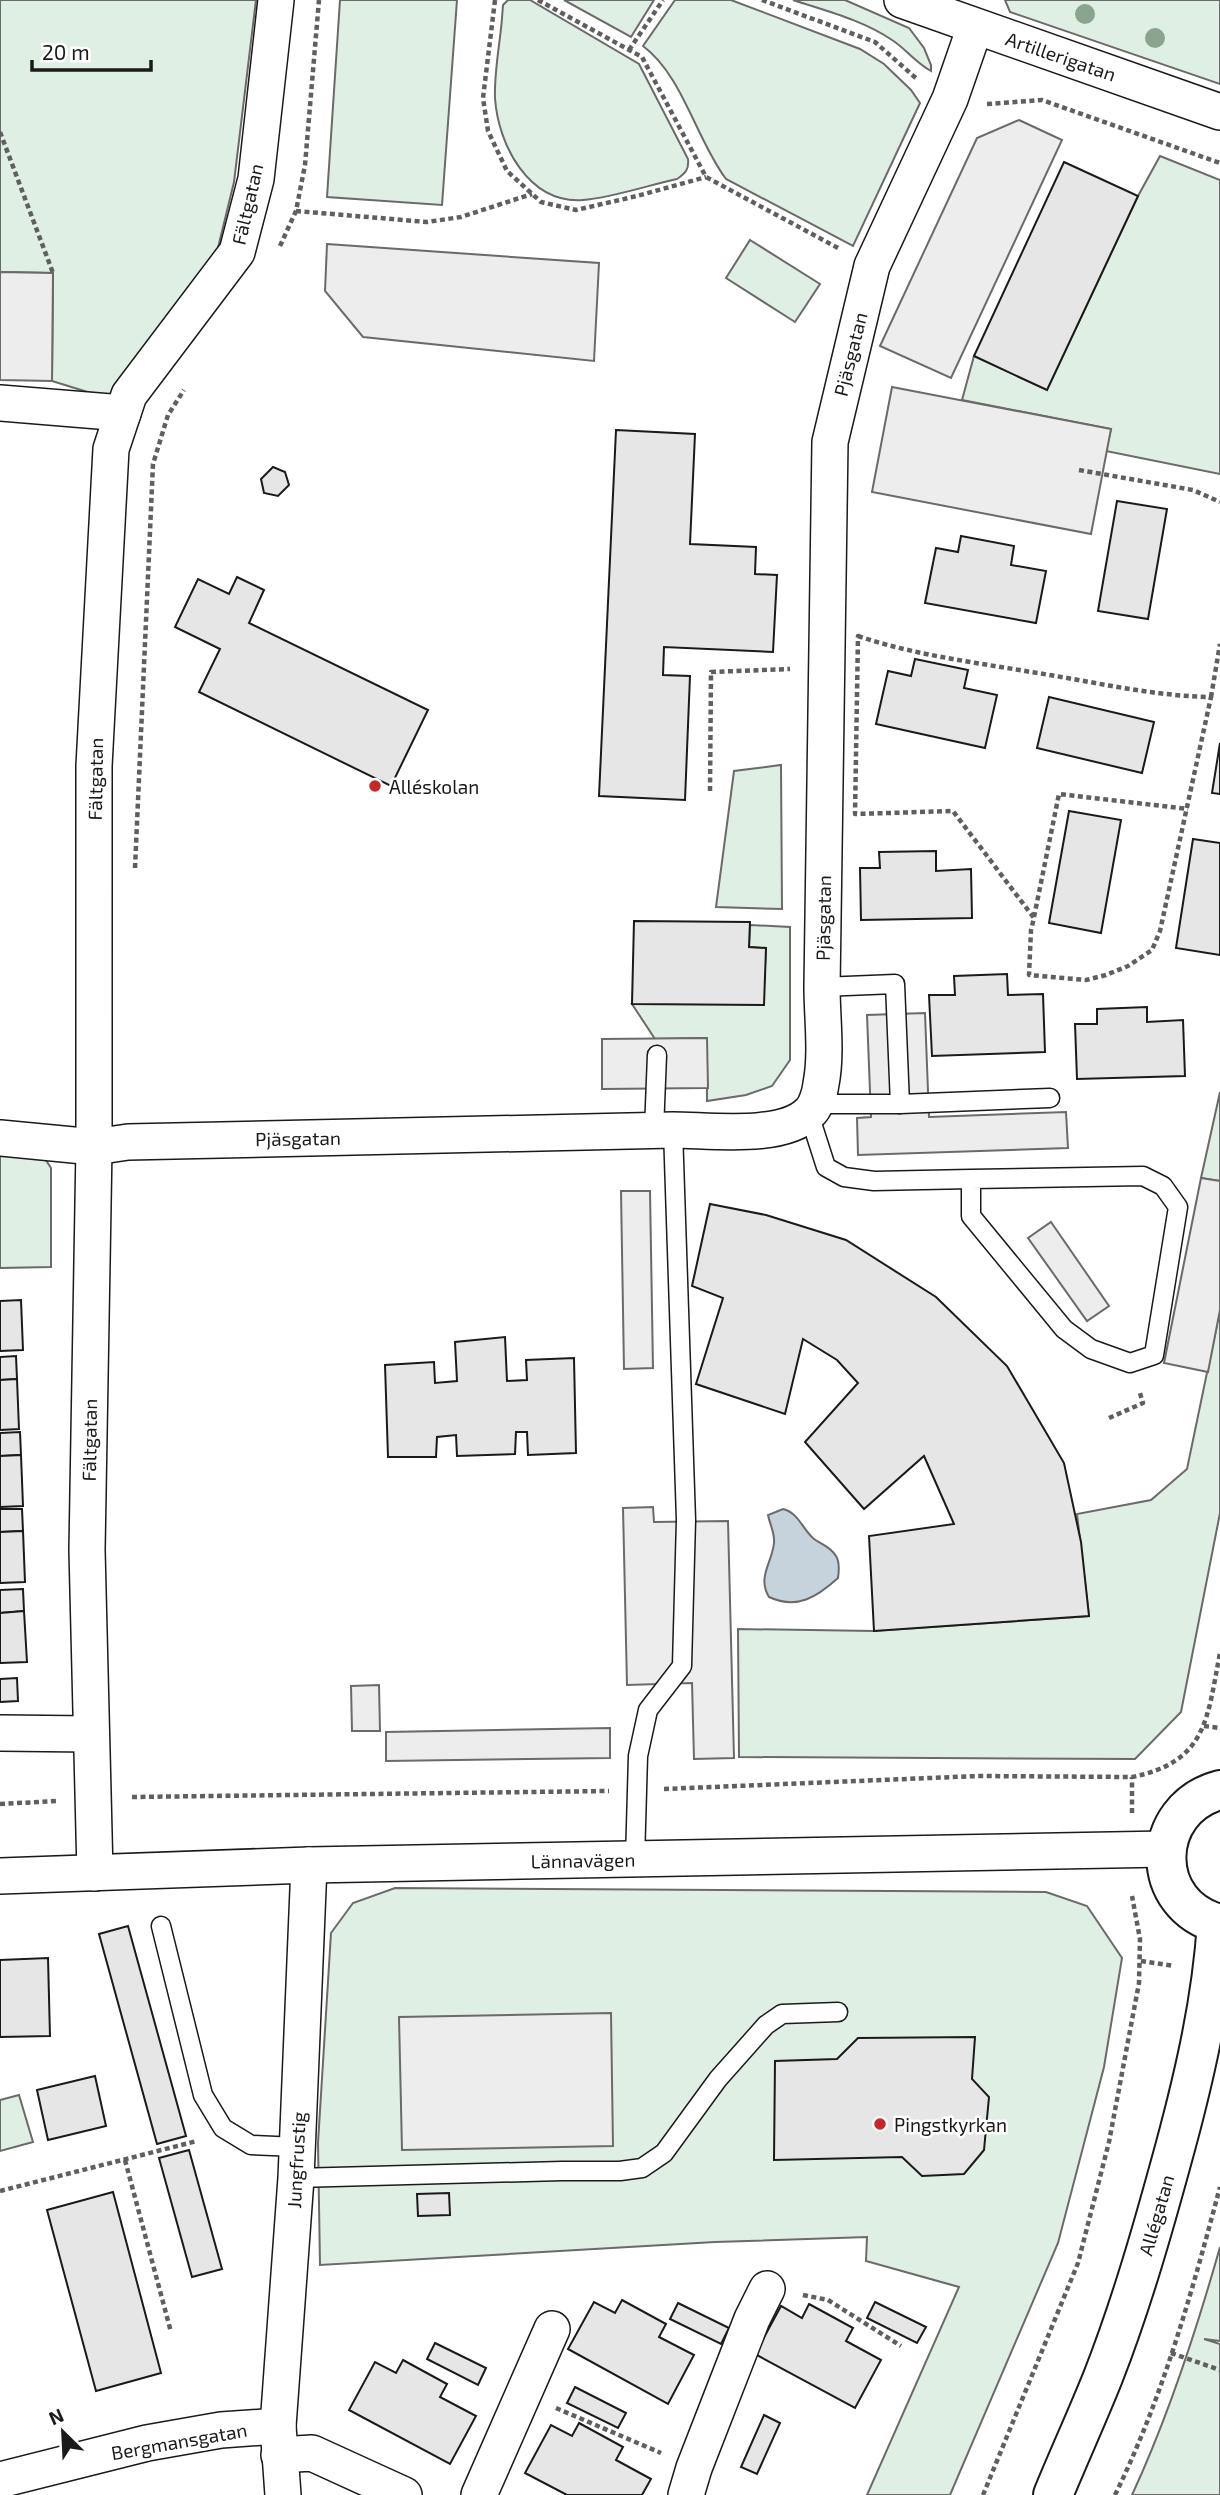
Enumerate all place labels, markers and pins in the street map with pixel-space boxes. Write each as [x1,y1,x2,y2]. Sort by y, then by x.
place label: Alléskolan [389,775,479,798]
marker: Alléskolan [367,778,383,794]
place label: Pingstkyrkan [894,2113,1007,2136]
marker: Pingstkyrkan [872,2116,888,2132]

